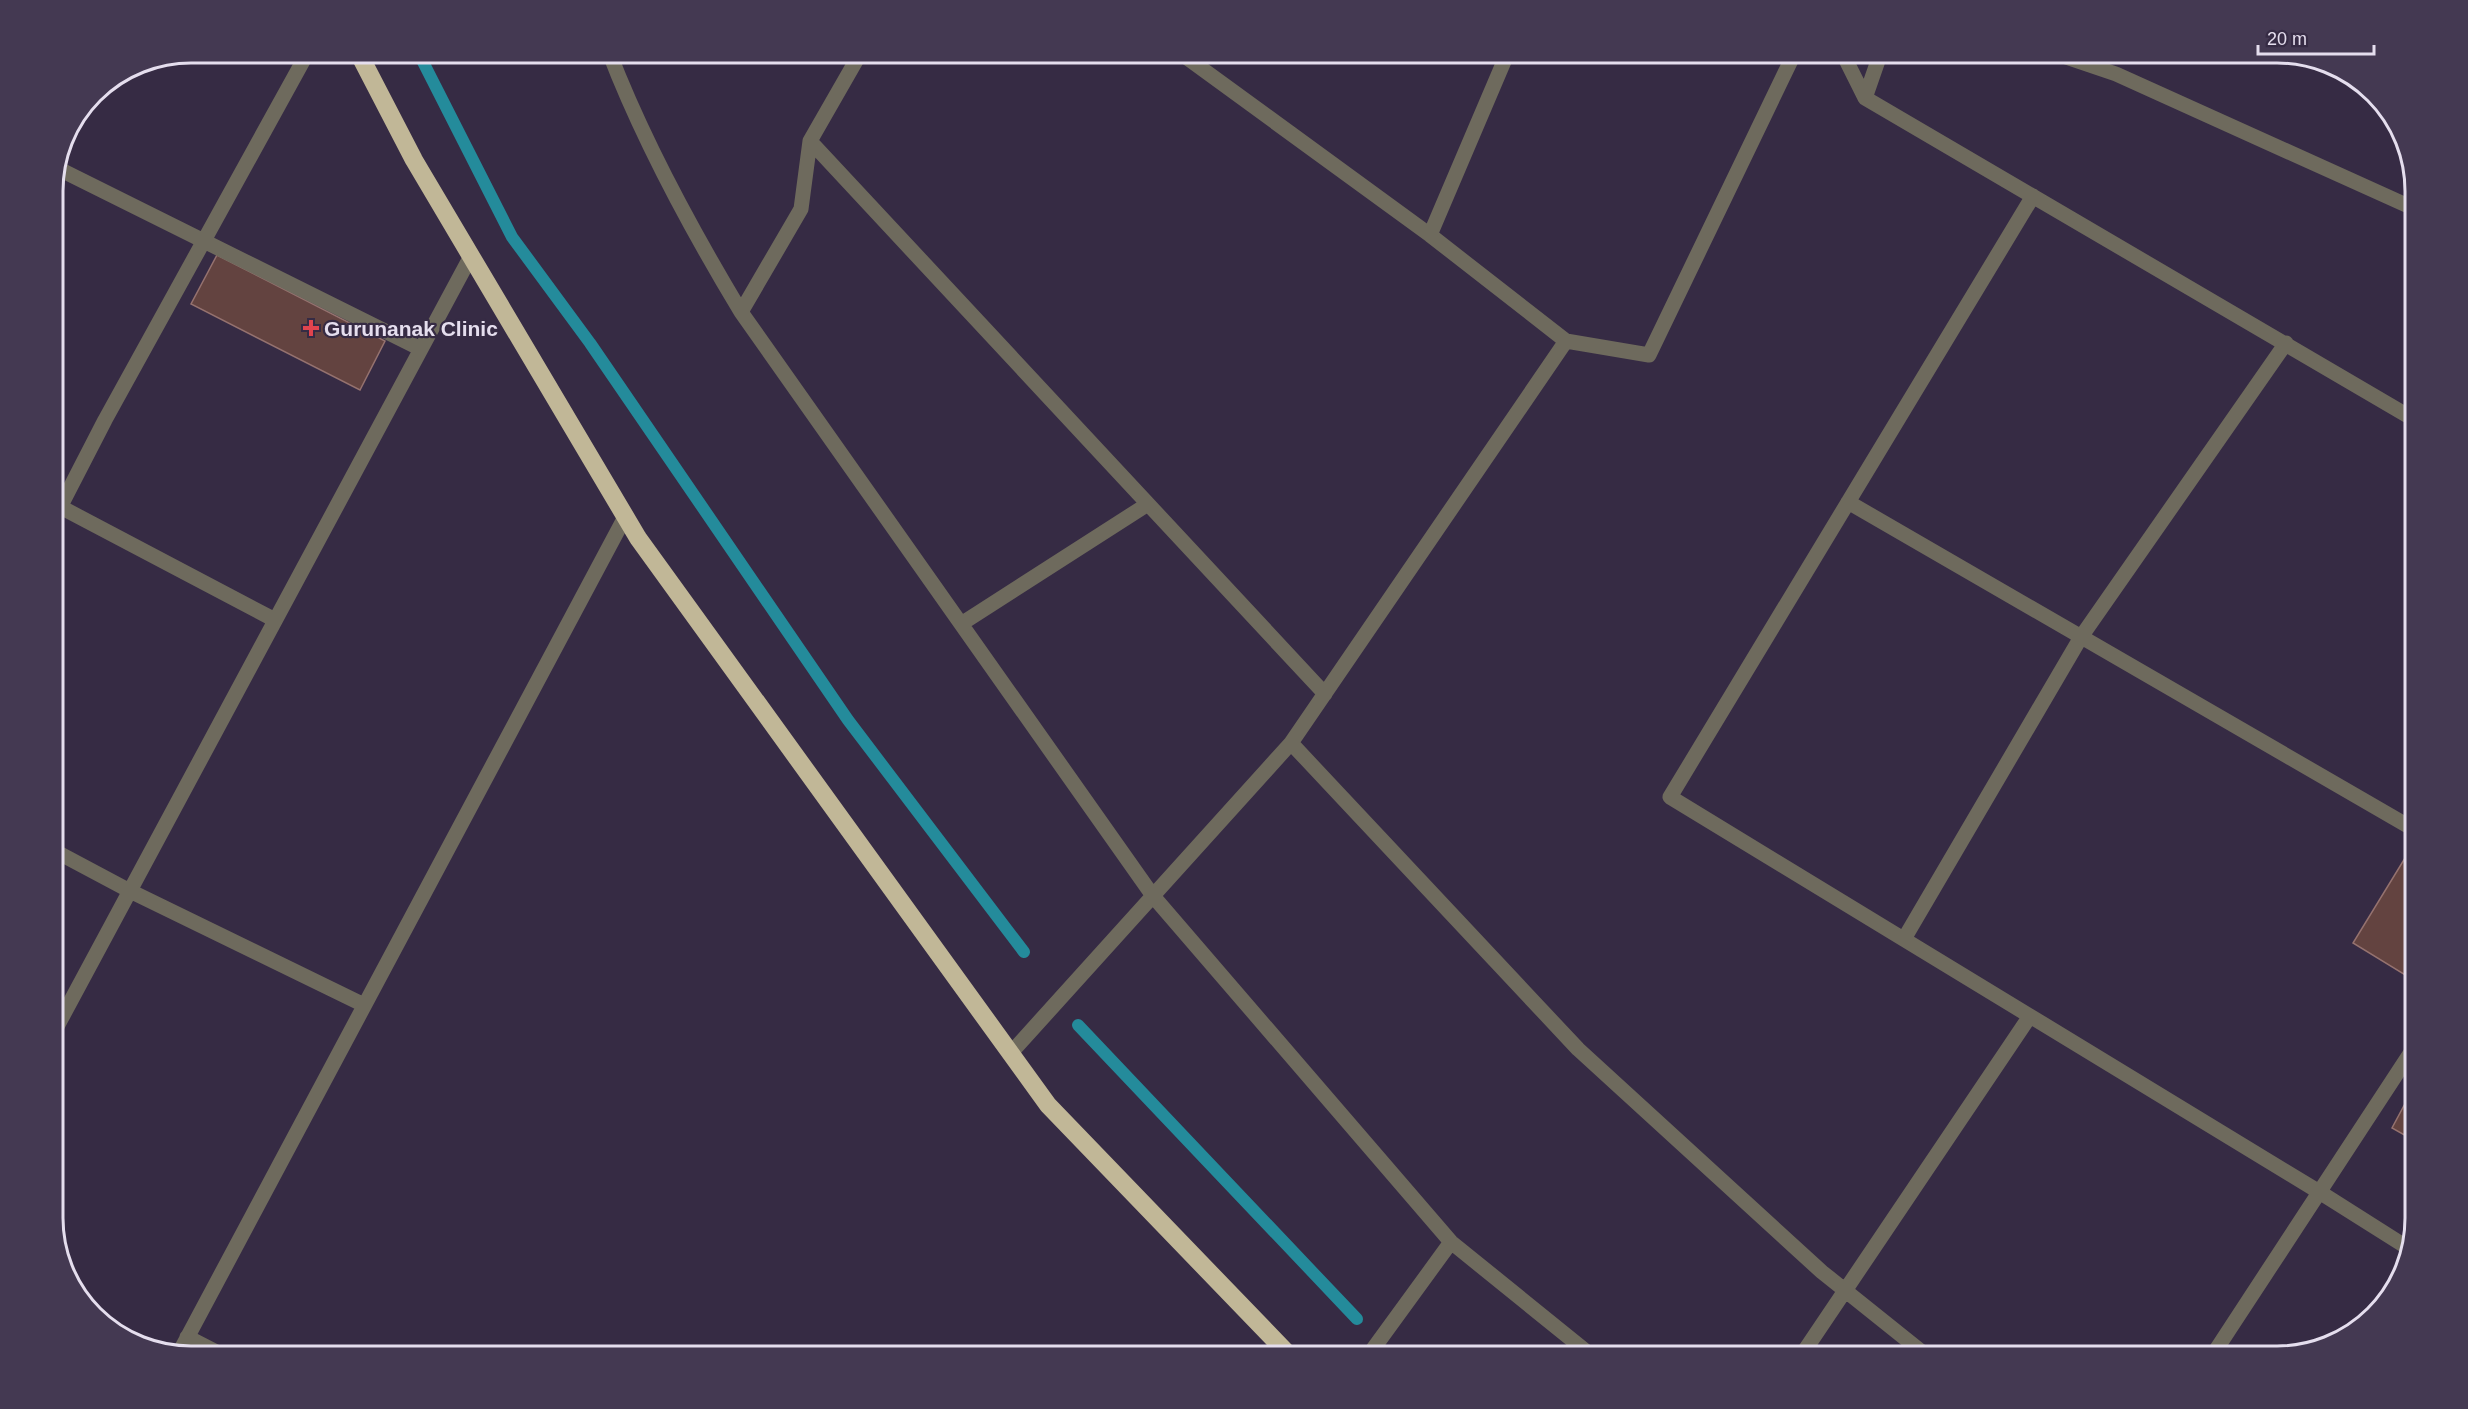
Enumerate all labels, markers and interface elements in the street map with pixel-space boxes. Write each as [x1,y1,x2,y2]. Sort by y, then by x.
scale bar [2258,18,2374,56]
text: 20 m [2267,29,2307,49]
place label: Gurunanak Clinic [324,317,498,340]
marker: Gurunanak Clinic [302,319,320,337]

